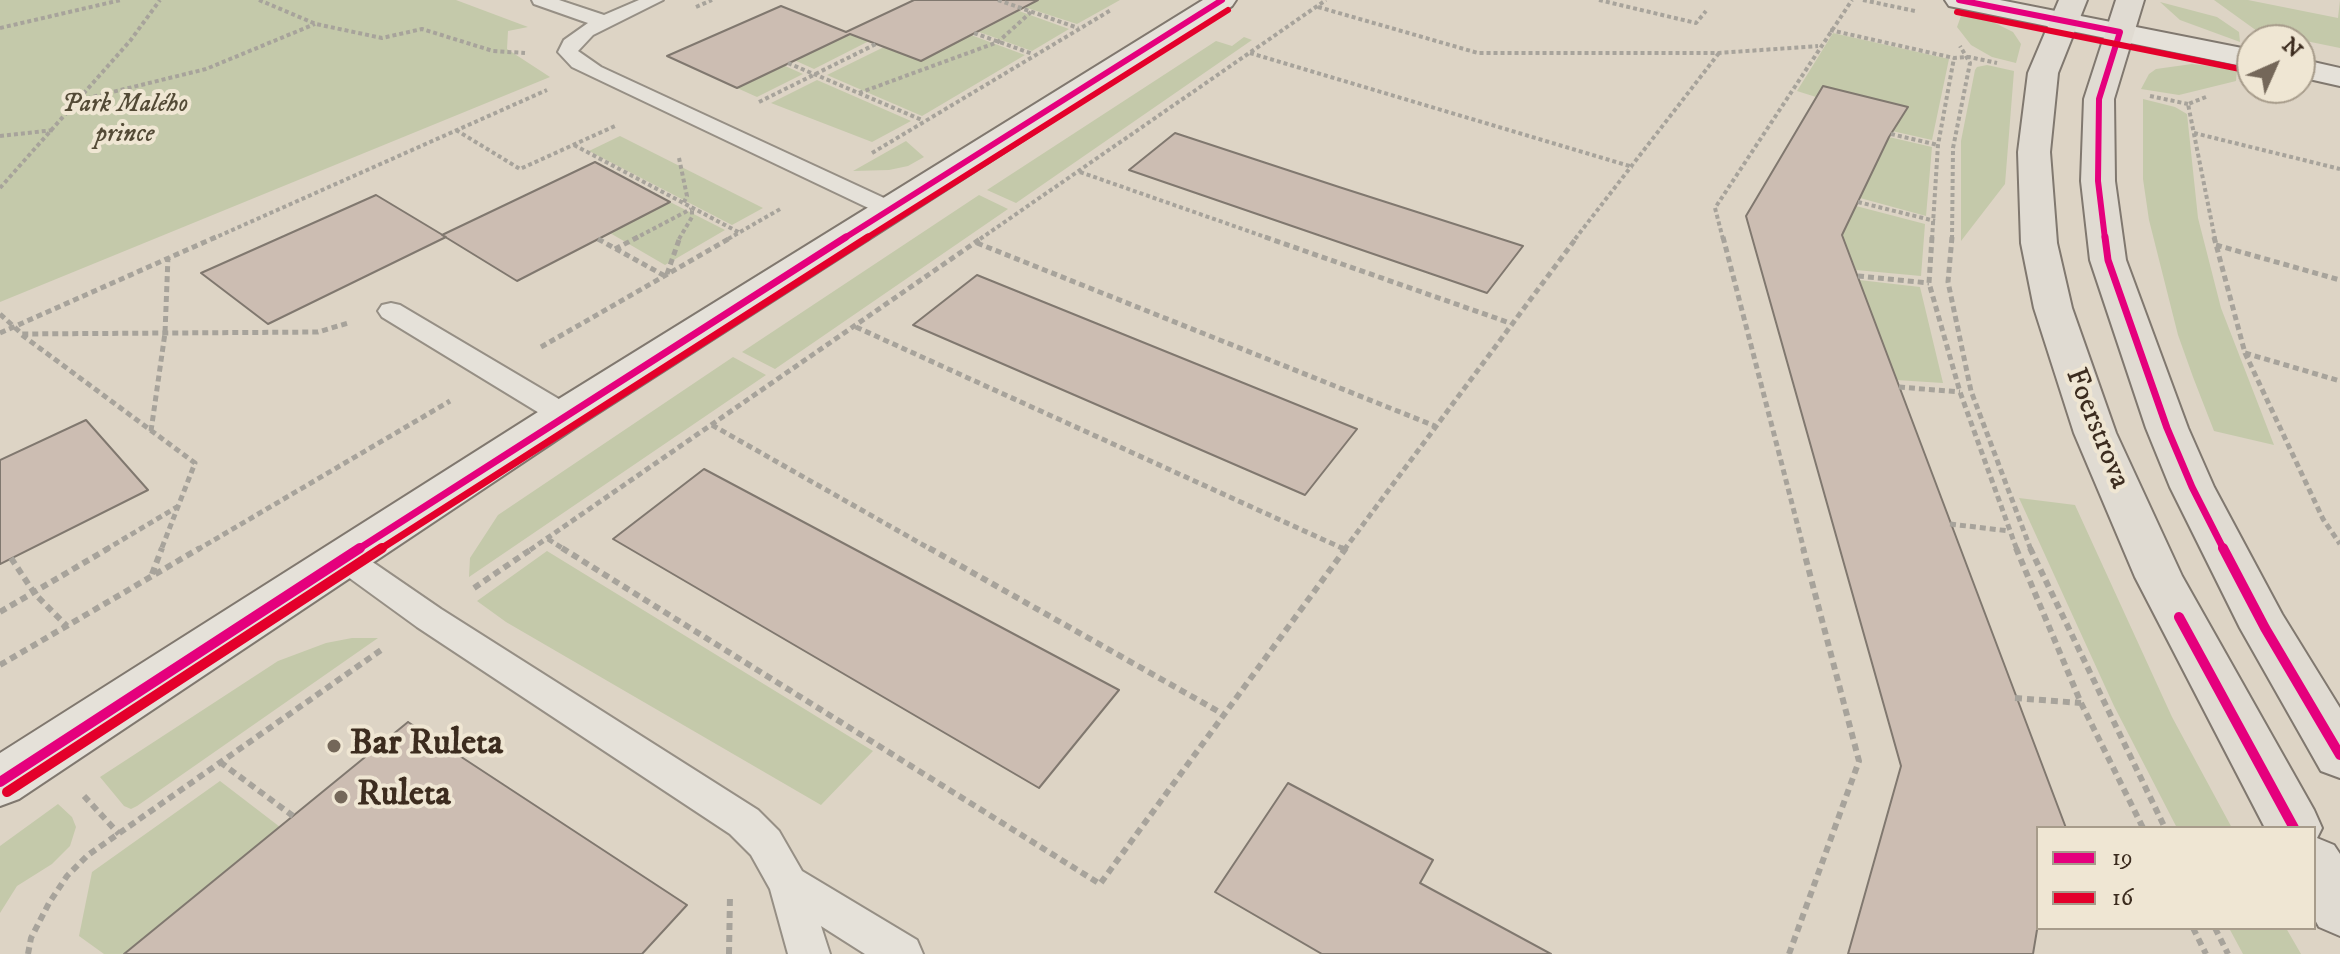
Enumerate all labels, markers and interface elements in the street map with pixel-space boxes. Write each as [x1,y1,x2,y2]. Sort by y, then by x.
north arrow [2236,24,2316,104]
text: N [2276,32,2308,64]
park label: Park Malého prince [62,90,188,152]
street label: Foerstrova [2056,363,2136,495]
place label: Bar Ruleta [350,724,503,768]
marker: Bar Ruleta [325,737,343,755]
place label: Ruleta [357,775,451,819]
marker: Ruleta [332,788,350,806]
legend [2036,826,2316,930]
text: 19 [2112,843,2133,873]
text: 16 [2112,883,2133,913]

